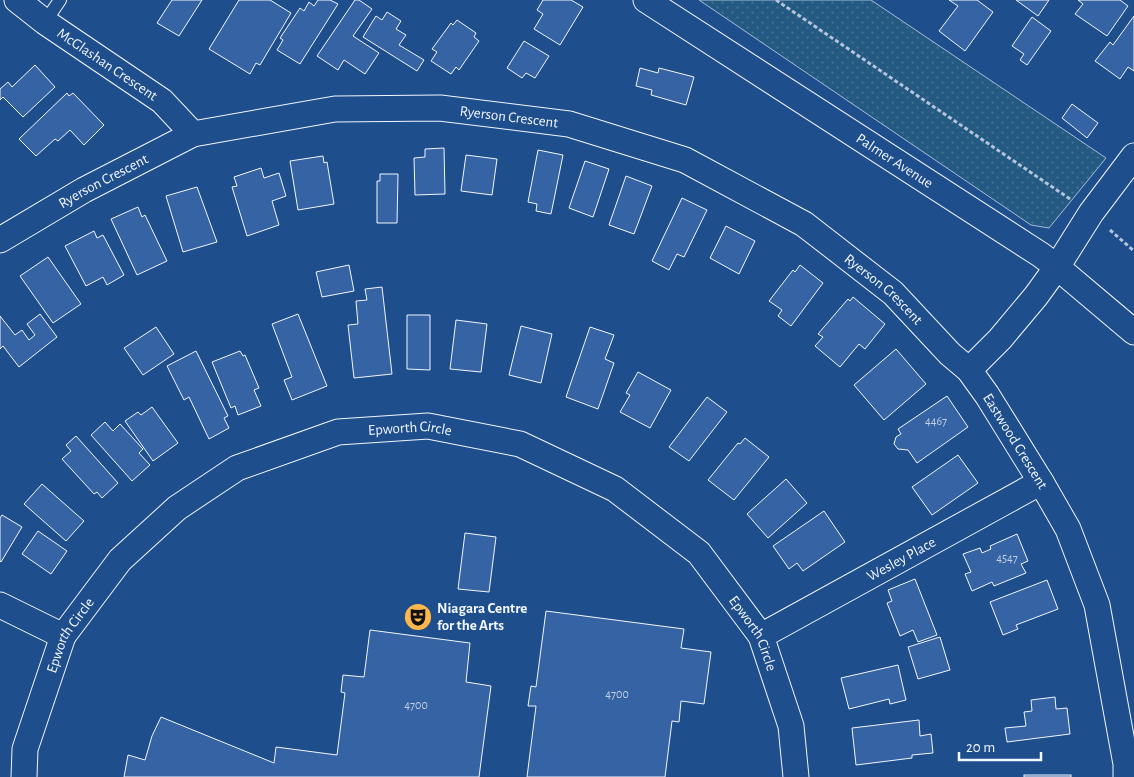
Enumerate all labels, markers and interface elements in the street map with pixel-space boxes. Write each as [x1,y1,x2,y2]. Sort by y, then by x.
street label: McGlashan Crescent [55,25,160,103]
street label: Ryerson Crescent [459,103,559,130]
street label: Palmer Avenue [854,130,936,191]
street label: Ryerson Crescent [56,151,151,211]
street label: Ryerson Crescent [842,251,926,327]
street label: Eastwood Crescent [980,391,1051,491]
house number: 4467 [925,415,947,427]
street label: Epworth Circle [367,419,453,438]
street label: Wesley Place [864,534,938,584]
house number: 4547 [996,552,1018,564]
street label: Epworth Circle [726,593,780,673]
street label: Epworth Circle [44,595,97,675]
place label: Niagara Centre for the Arts [437,601,527,633]
theatre icon: Niagara Centre for the Arts [403,602,433,632]
house number: 4700 [605,688,629,700]
house number: 4700 [404,699,428,711]
scale bar [959,730,1042,762]
text: 20 m [966,740,995,755]

